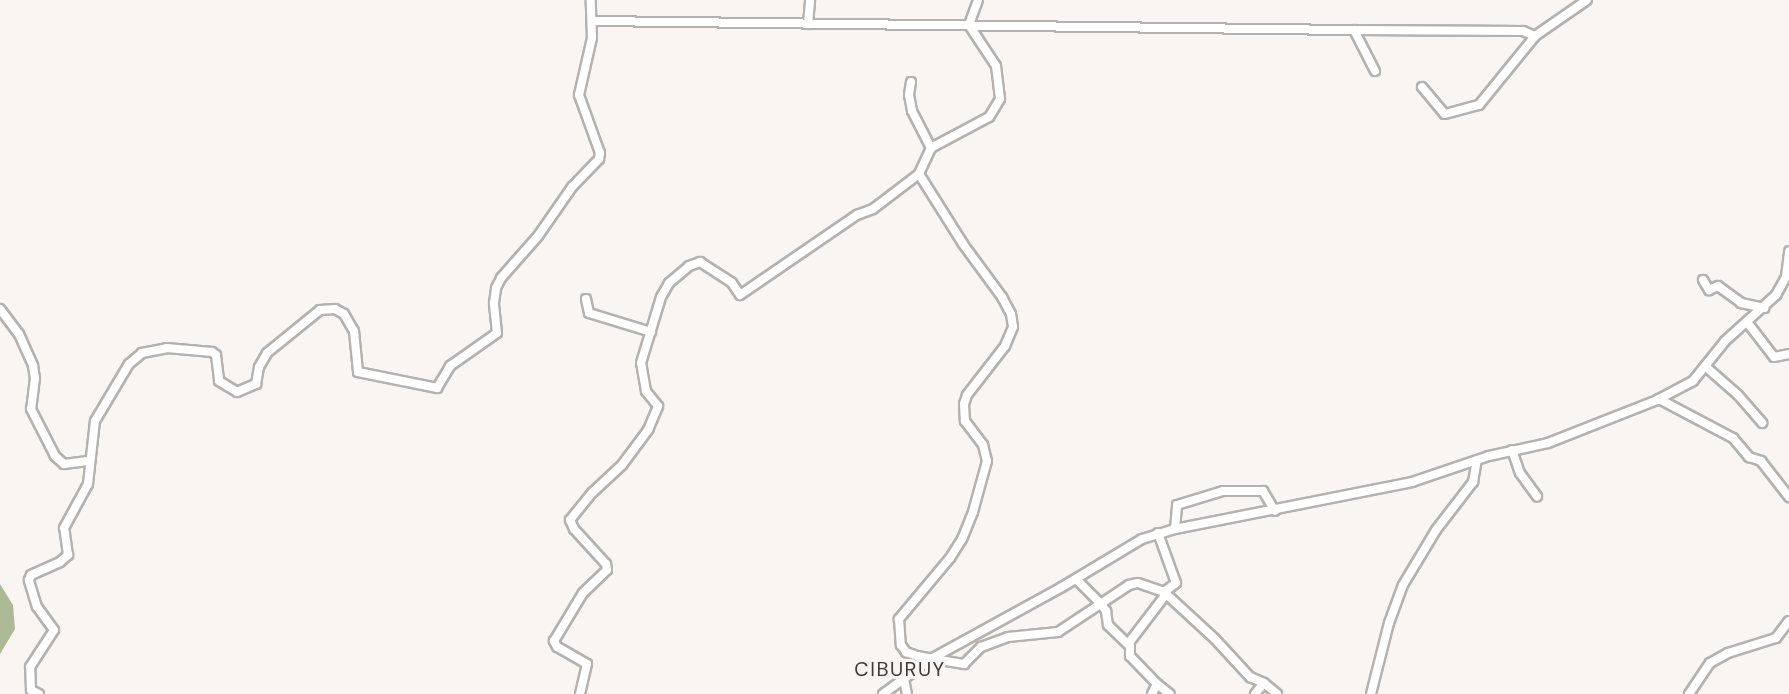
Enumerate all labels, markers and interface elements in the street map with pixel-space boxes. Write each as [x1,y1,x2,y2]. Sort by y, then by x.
district label: CIBURUY [854,657,946,681]

